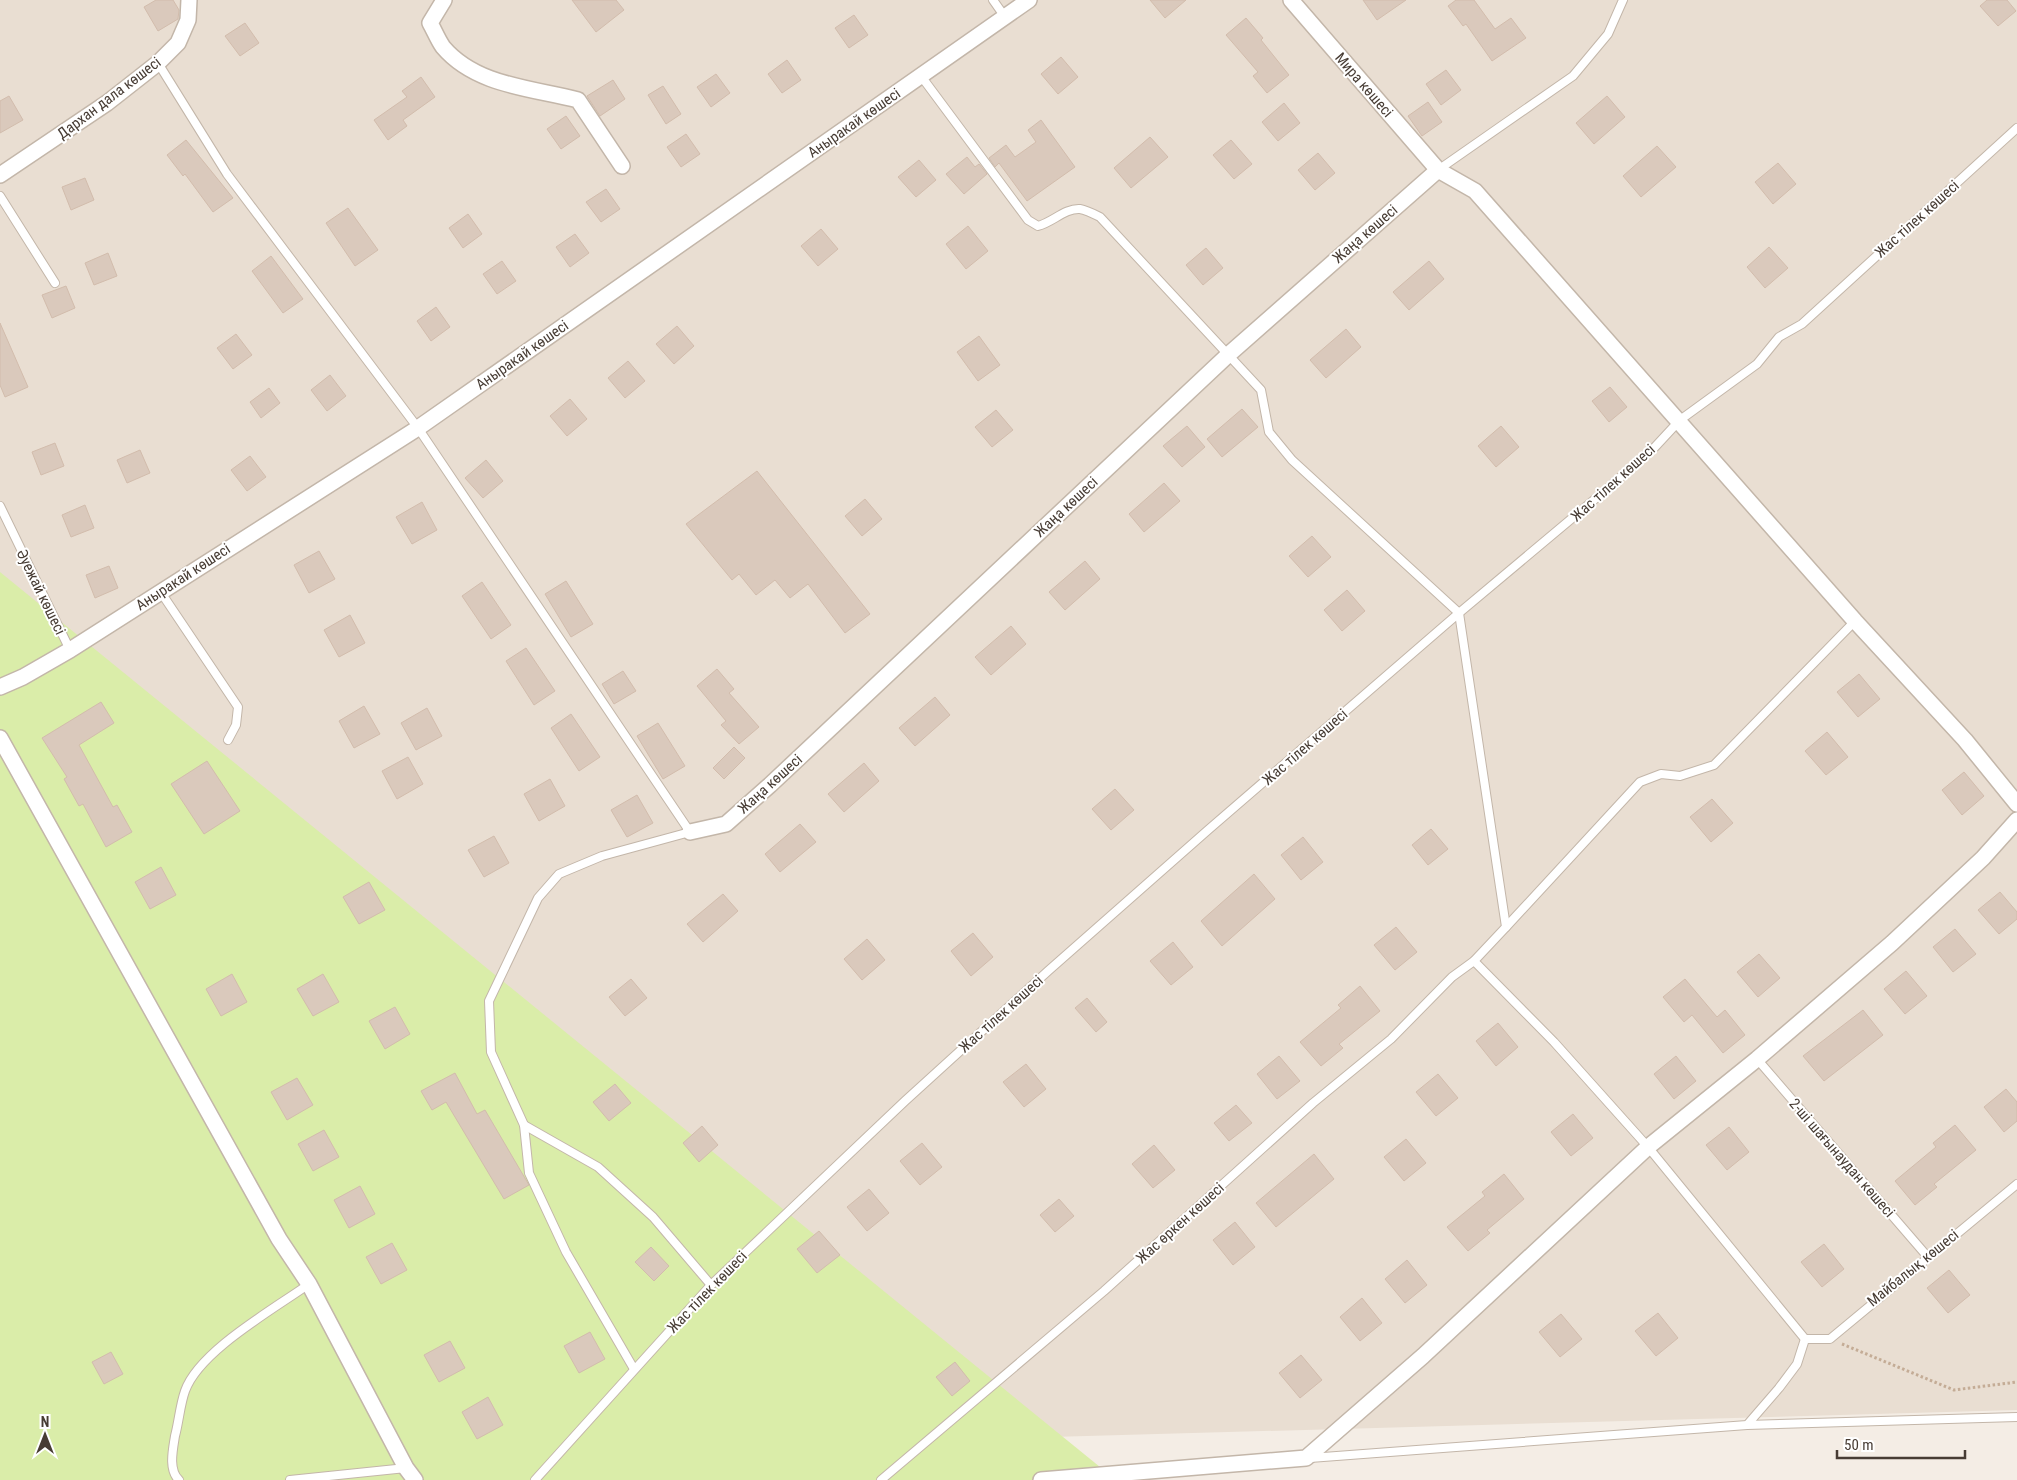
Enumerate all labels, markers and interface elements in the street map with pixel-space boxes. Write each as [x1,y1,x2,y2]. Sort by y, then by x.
street label: Мира көшесі [1331,49,1397,121]
street label: Дархан дала көшесі [54,53,164,143]
street label: Аныракай көшесі [804,84,904,162]
street label: Жас тілек көшесі [1871,176,1963,262]
street label: Жаңа көшесі [1329,201,1401,267]
street label: Аныракай көшесі [472,316,572,394]
street label: Жас тілек көшесі [1567,440,1659,526]
street label: Жаңа көшесі [1030,473,1102,541]
street label: Аныракай көшесі [132,540,234,614]
street label: Әуежай көшесі [13,546,69,638]
street label: Жас тілек көшесі [1259,705,1351,789]
street label: Жаңа көшесі [734,750,806,818]
street label: Жас тілек көшесі [955,971,1047,1057]
street label: 2-ші шағынаудан көшесі [1786,1095,1898,1221]
street label: Жас өркен көшесі [1132,1179,1228,1267]
street label: Майбалық көшесі [1864,1226,1962,1310]
street label: Жас тілек көшесі [663,1247,751,1337]
north arrow [20,1410,70,1460]
text: N [41,1414,49,1430]
scale bar [1837,1428,1964,1460]
text: 50 m [1844,1436,1874,1454]

